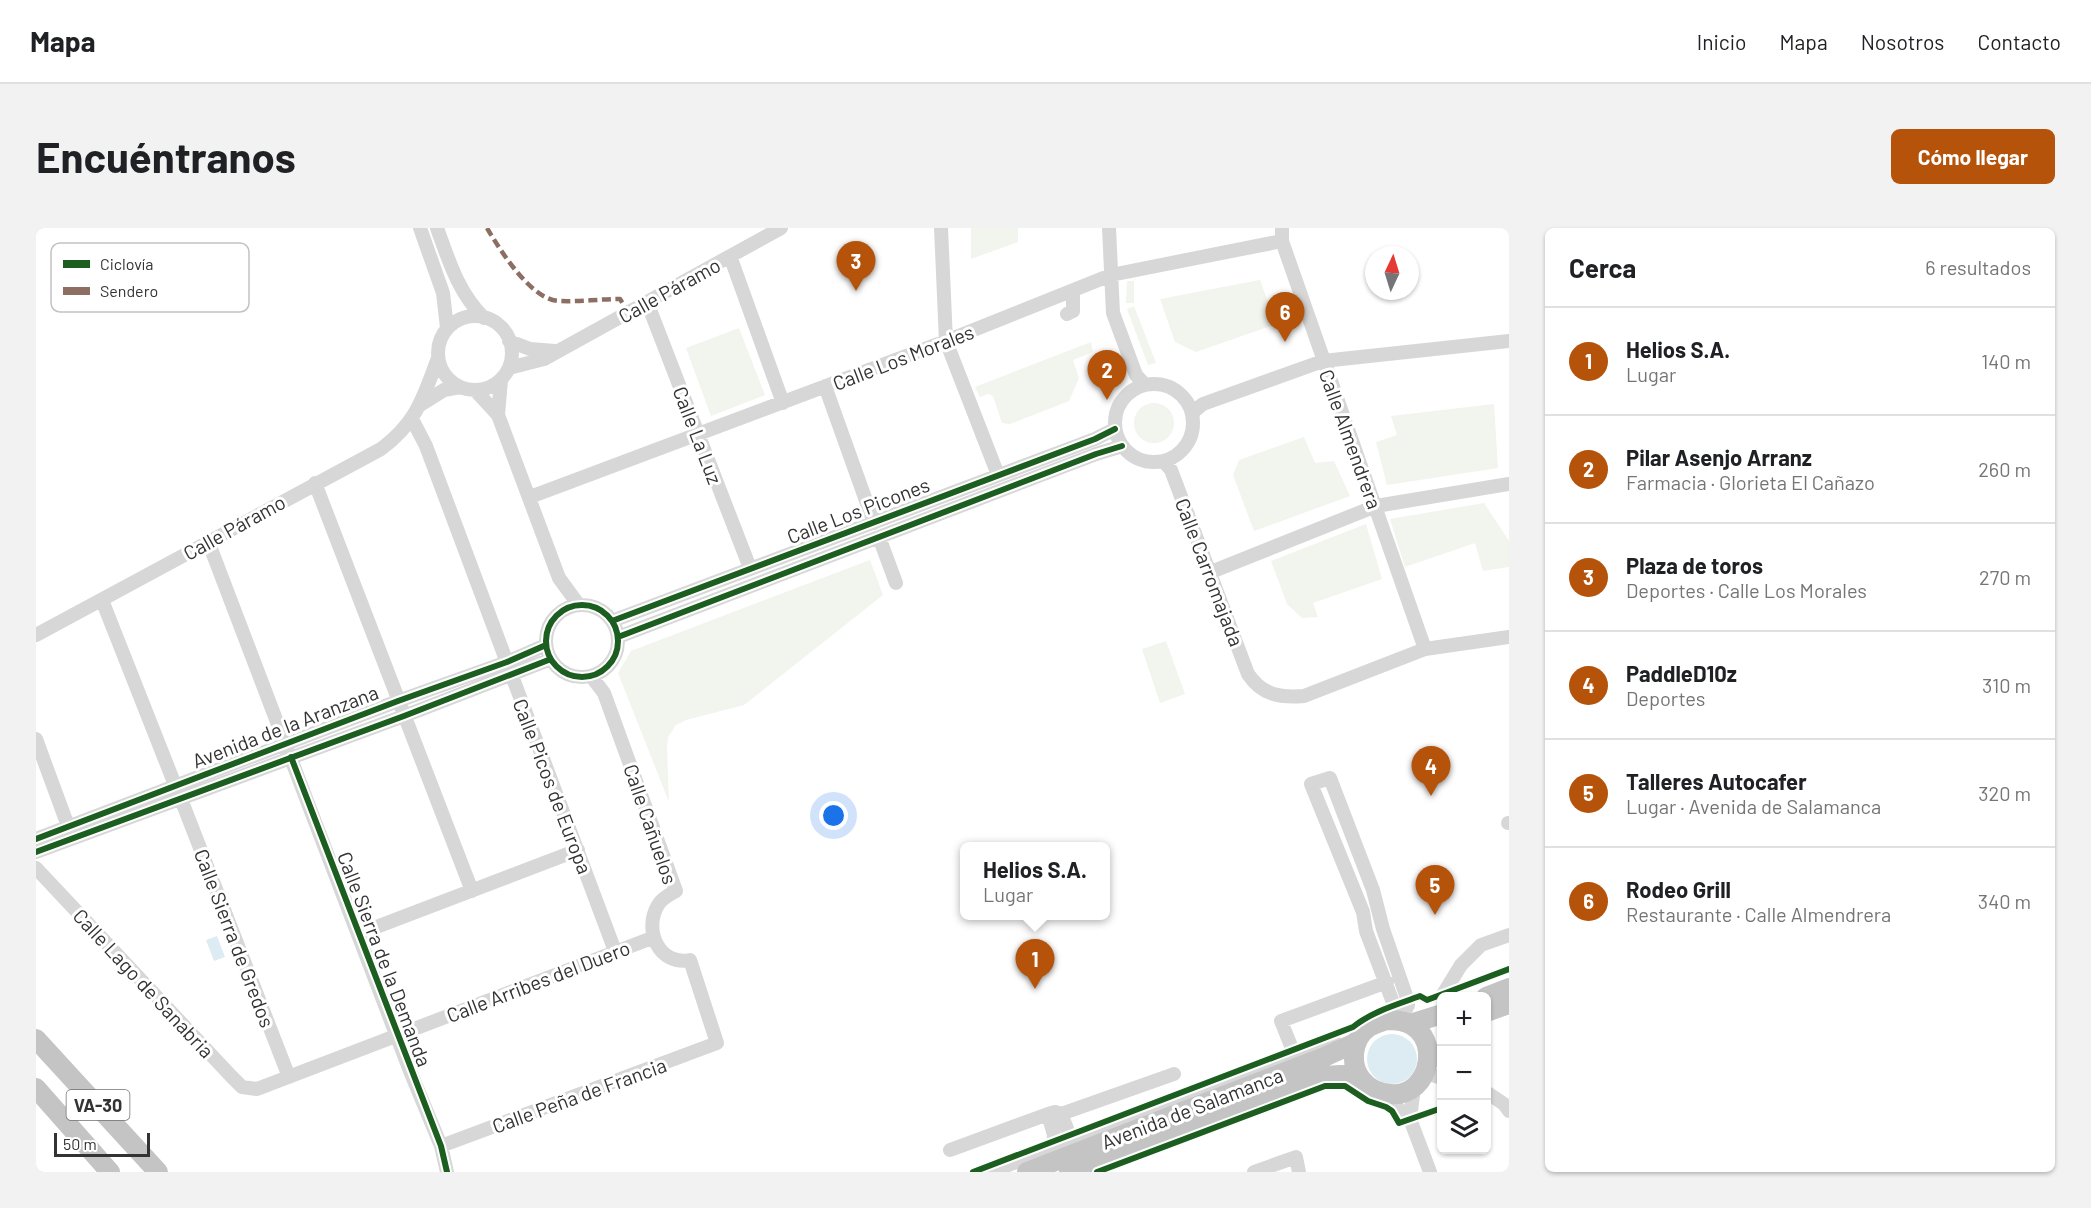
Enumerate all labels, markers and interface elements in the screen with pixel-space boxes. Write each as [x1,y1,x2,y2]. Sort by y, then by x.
text: Mapa [30,24,96,58]
text: Inicio [1697,29,1747,54]
text: Mapa [1780,29,1828,54]
text: Nosotros [1861,29,1944,54]
text: Contacto [1977,29,2061,54]
button: Cómo llegar [1891,129,2055,184]
text: Encuéntranos [36,131,296,181]
pin: 3 [836,242,876,291]
legend [51,243,249,312]
north arrow [1365,246,1419,300]
street label: Calle Páramo [614,252,724,328]
text: Cerca [1569,252,1636,283]
text: Ciclovía [100,254,153,273]
text: 6 resultados [1925,255,2031,279]
text: Sendero [100,281,158,300]
pin: 6 [1266,292,1304,342]
street label: Calle Los Morales [829,319,977,395]
text: Helios S.A. [1626,336,1730,362]
text: 1 [1585,349,1592,373]
text: 140 m [1981,349,2031,373]
pin: 2 [1088,350,1126,400]
text: Lugar [1626,362,1676,386]
street label: Calle Almendrera [1315,366,1387,512]
street label: Calle La Luz [668,383,728,487]
text: Pilar Asenjo Arranz [1626,444,1812,470]
text: 2 [1583,457,1594,481]
text: 260 m [1978,457,2031,481]
text: Farmacia · Glorieta El Cañazo [1626,470,1875,494]
street label: Calle Los Picones [783,472,933,548]
street label: Calle Páramo [179,489,289,565]
street label: Calle Carromajada [1171,495,1249,649]
text: Plaza de toros [1626,552,1763,578]
text: 3 [1583,565,1594,589]
text: 270 m [1979,565,2031,589]
text: Deportes · Calle Los Morales [1626,578,1867,602]
text: PaddleD10z [1626,660,1737,686]
text: 4 [1582,673,1595,697]
text: 310 m [1982,673,2031,697]
street label: Avenida de la Aranzana [189,679,381,773]
text: Deportes [1626,686,1705,710]
street label: Calle Picos de Europa [509,695,597,877]
pin: 4 [1412,746,1450,796]
street label: Calle Cañuelos [619,761,683,887]
text: Talleres Autocafer [1626,768,1807,794]
text: 5 [1583,781,1594,805]
text: 320 m [1978,781,2031,805]
text: Lugar · Avenida de Salamanca [1626,794,1881,818]
your location [819,801,848,830]
popup [960,842,1110,920]
street label: Calle Sierra de Gredos [190,845,280,1031]
street label: Calle Sierra de la Demanda [333,848,437,1070]
text: Helios S.A. [983,856,1087,882]
pin: 5 [1416,866,1454,915]
text: Rodeo Grill [1626,876,1731,902]
text: Lugar [983,882,1033,906]
text: 6 [1583,889,1594,913]
text: 340 m [1978,889,2031,913]
text: Restaurante · Calle Almendrera [1626,902,1891,926]
street label: Calle Lago de Sanabria [69,903,219,1063]
street label: Calle Arribes del Duero [443,935,633,1027]
pin: 1 [1016,940,1054,989]
map controls [1437,992,1491,1154]
button: + [1437,992,1491,1046]
button: − [1437,1046,1491,1100]
street label: Calle Peña de Francia [489,1052,669,1138]
street label: Avenida de Salamanca [1098,1062,1286,1154]
road number: VA-30 [67,1090,130,1120]
button: layers [1437,1100,1491,1154]
scale bar [54,1130,150,1158]
text: 50 m [63,1134,97,1153]

